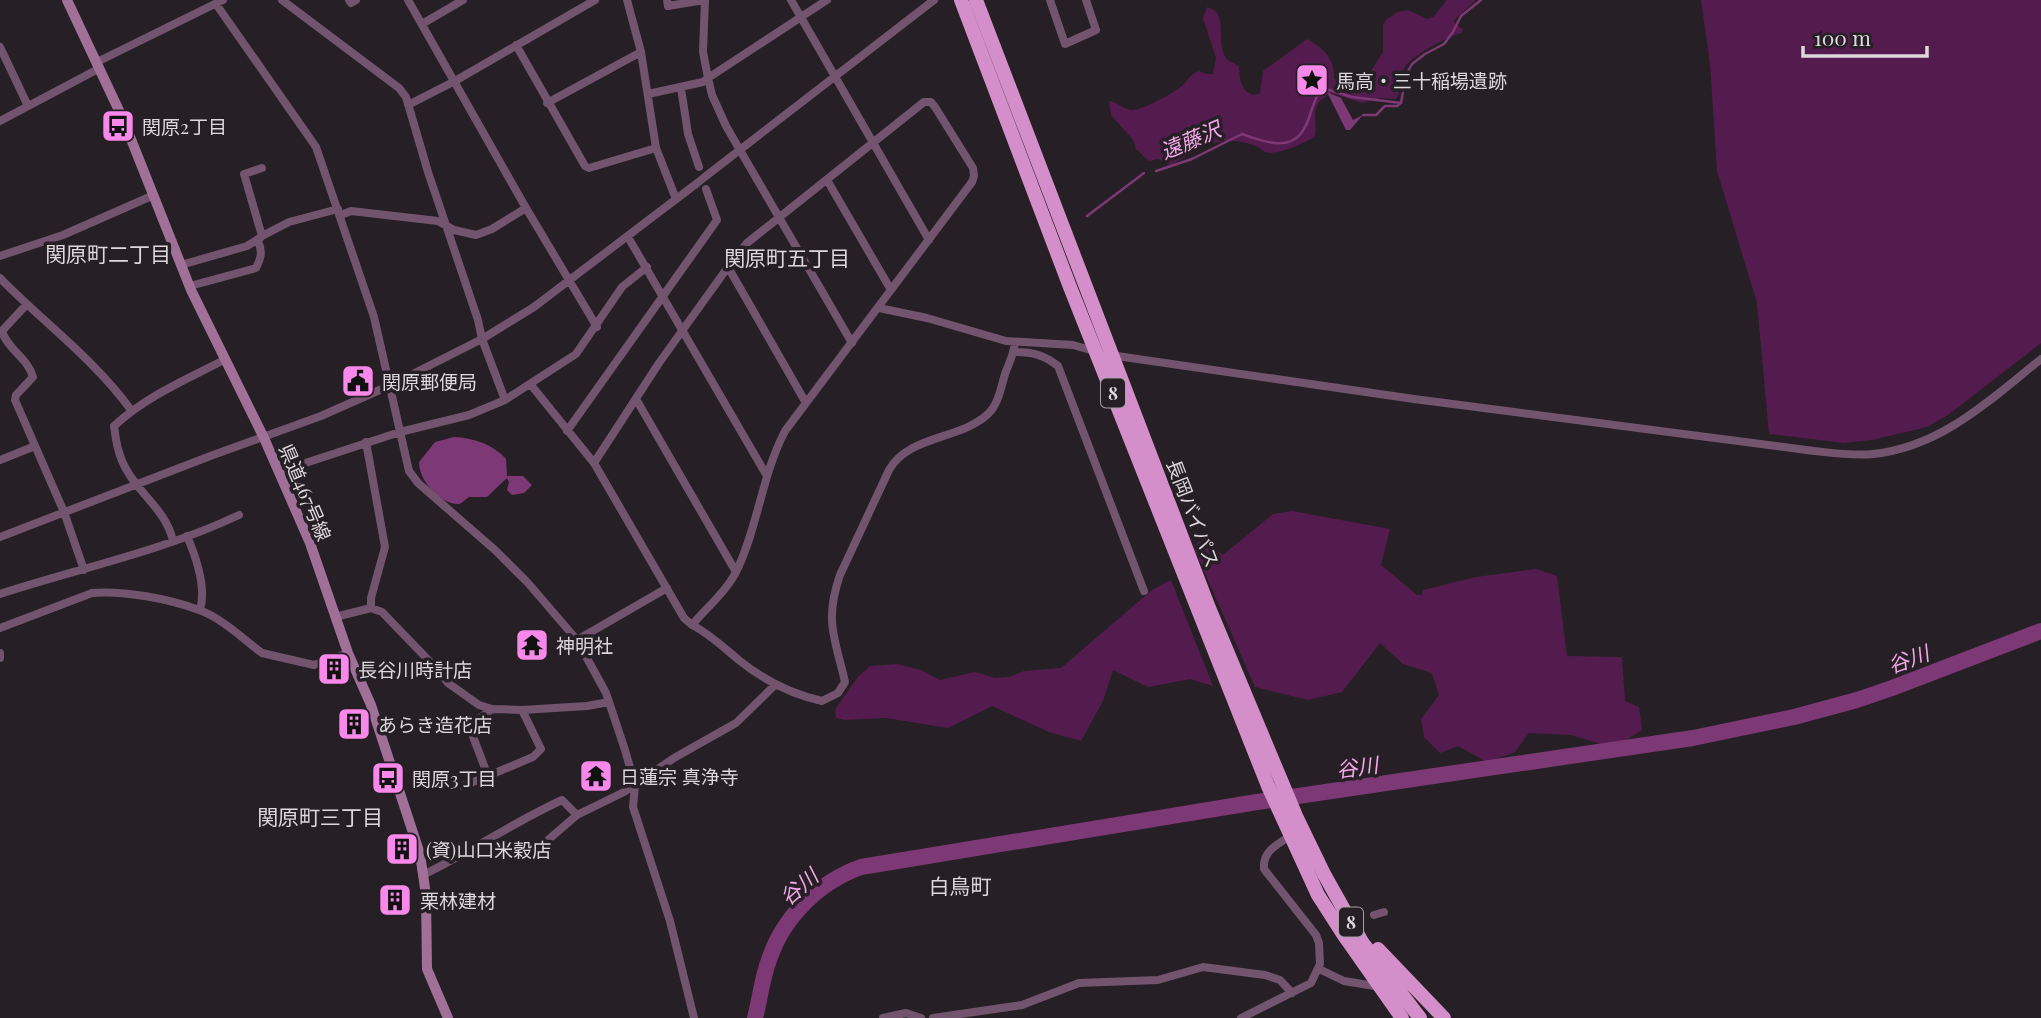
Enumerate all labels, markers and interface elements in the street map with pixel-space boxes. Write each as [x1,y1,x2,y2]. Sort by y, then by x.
scale bar [1803,14,1927,58]
text: 100 m [1814,23,1871,51]
place icon: 馬高・三十稲場遺跡 [1293,61,1331,99]
place label: 馬高・三十稲場遺跡 [1336,67,1507,93]
bus stop icon: 関原2丁目 [99,107,137,145]
place label: 関原2丁目 [142,113,227,139]
water label: 遠藤沢 [1156,113,1227,164]
district label: 関原町二丁目 [45,239,171,267]
district label: 関原町五丁目 [724,243,850,271]
public building icon: 関原郵便局 [339,362,377,400]
place label: 関原郵便局 [382,368,477,394]
road number: 8 [1101,379,1125,408]
street label: 県道467号線 [274,440,338,544]
street label: 長岡バイパス [1162,455,1226,571]
temple icon: 神明社 [513,626,551,664]
place label: 神明社 [556,632,613,658]
water label: 谷川 [1883,637,1934,678]
building icon: 長谷川時計店 [315,650,353,688]
place label: 長谷川時計店 [358,656,472,682]
building icon: あらき造花店 [335,705,373,743]
place label: あらき造花店 [378,711,492,737]
water label: 谷川 [1334,749,1382,783]
temple icon: 日蓮宗 真浄寺 [577,757,615,795]
bus stop icon: 関原3丁目 [369,759,407,797]
place label: 日蓮宗 真浄寺 [620,763,739,789]
place label: 関原3丁目 [412,765,497,791]
district label: 関原町三丁目 [257,802,383,830]
building icon: (資)山口米穀店 [383,830,421,868]
place label: (資)山口米穀店 [426,836,551,862]
water label: 谷川 [773,860,825,910]
district label: 白鳥町 [929,871,992,899]
building icon: 栗林建材 [376,881,414,919]
place label: 栗林建材 [420,887,496,913]
road number: 8 [1339,908,1363,937]

